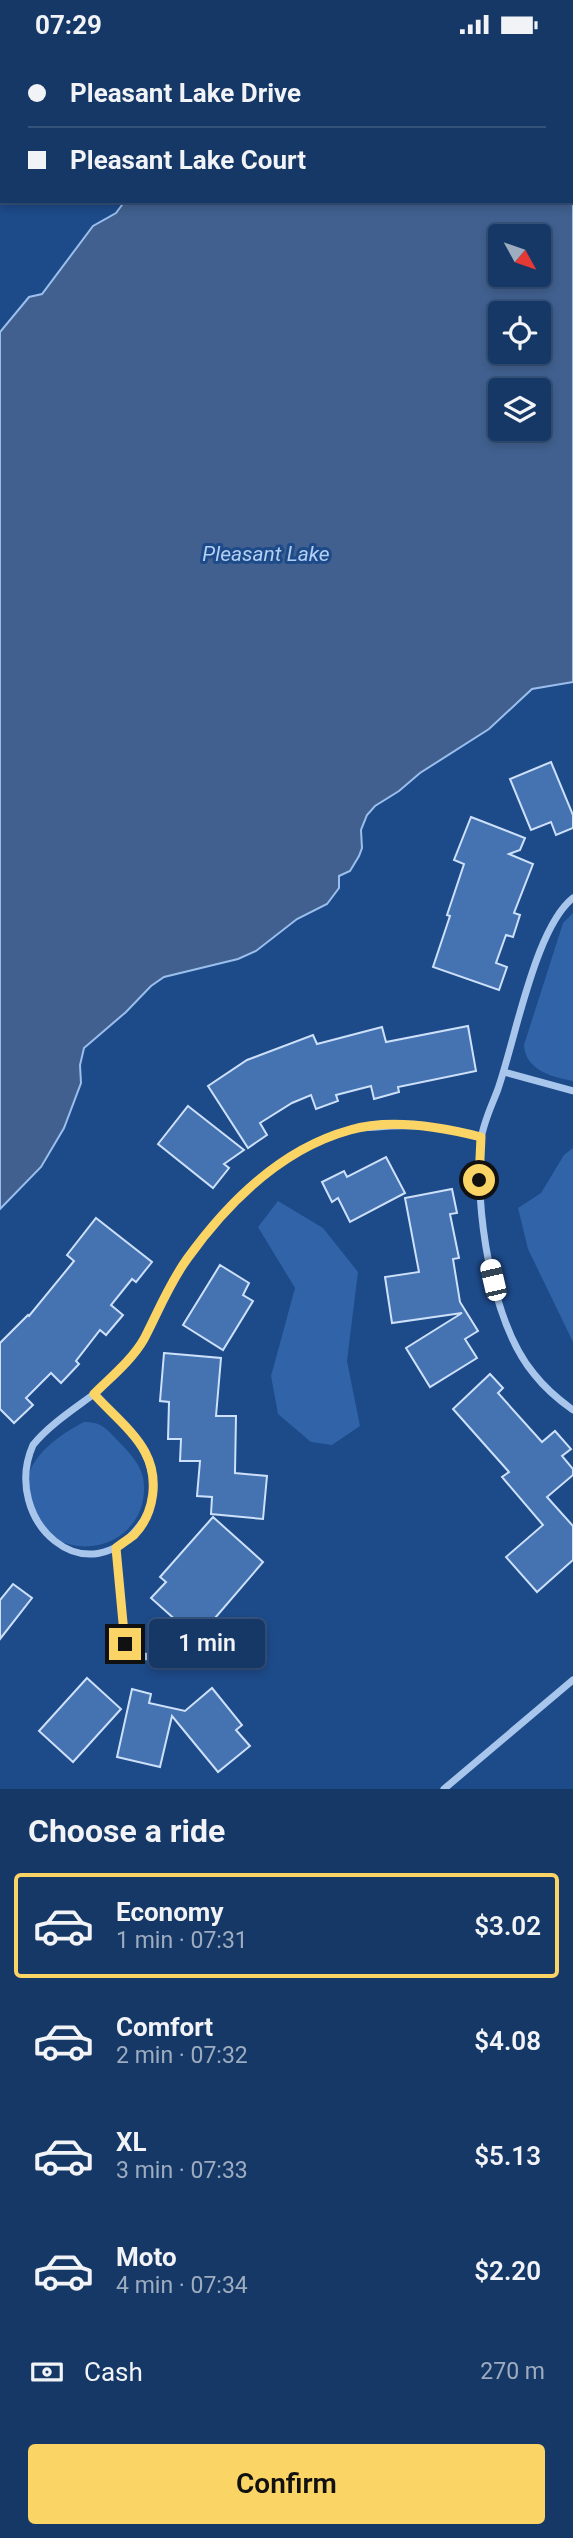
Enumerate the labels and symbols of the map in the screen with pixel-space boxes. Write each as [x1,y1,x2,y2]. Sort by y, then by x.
north arrow [488,224,551,287]
water label: Pleasant Lake [202,542,330,566]
route start [463,1164,495,1196]
car [479,1257,508,1303]
callout: 1 min [150,1619,265,1669]
route end [109,1628,141,1660]

